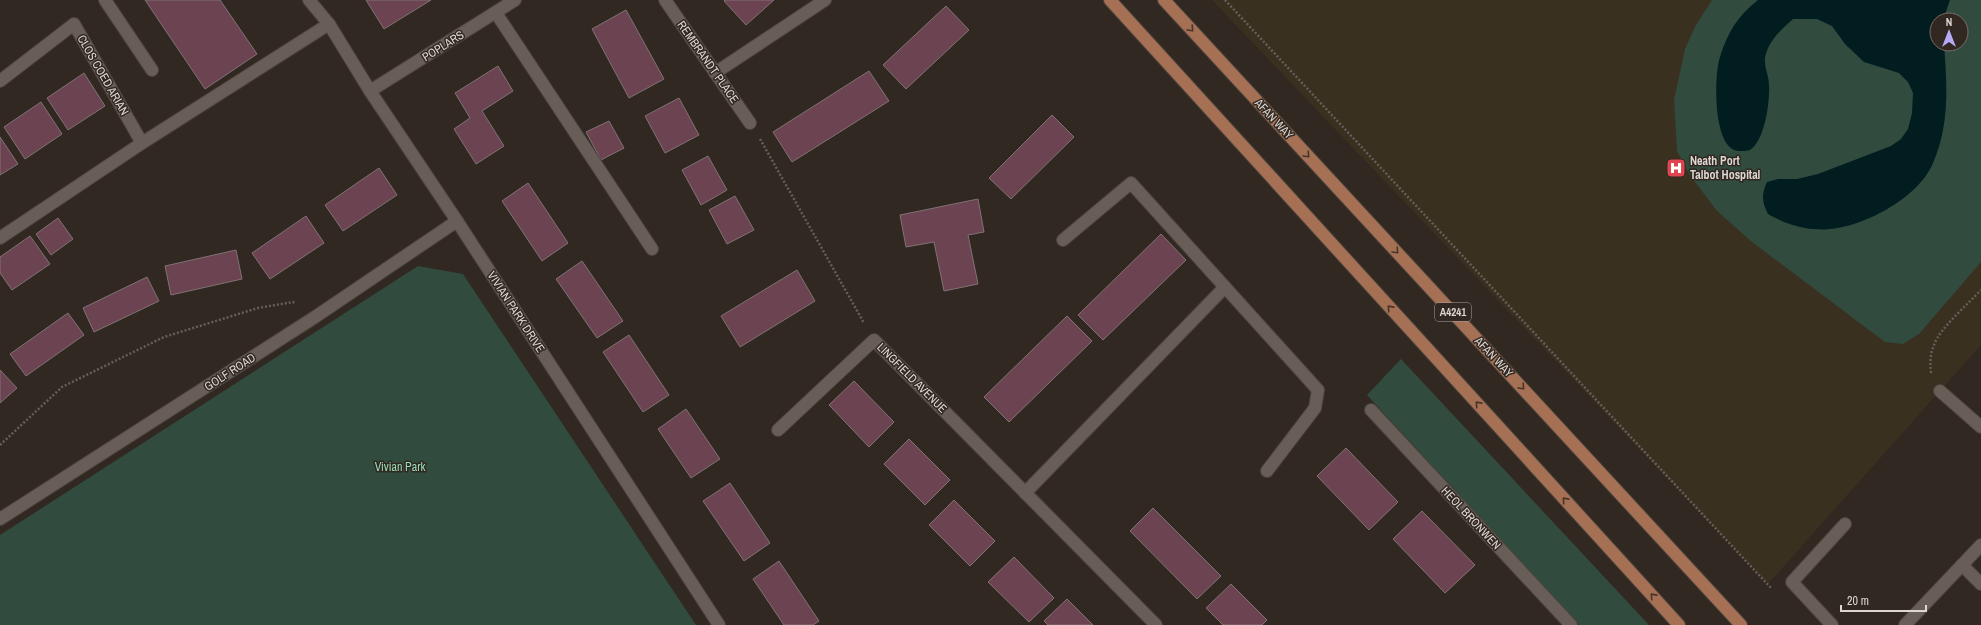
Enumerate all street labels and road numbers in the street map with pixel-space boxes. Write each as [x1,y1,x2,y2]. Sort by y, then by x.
street label: REMBRANDT PLACE [674,18,742,106]
street label: POPLARS [419,27,467,65]
street label: CLOS COED ARIAN [74,32,132,118]
street label: AFAN WAY [1250,95,1297,143]
street label: VIVIAN PARK DRIVE [484,268,548,356]
road number: A4241 [1435,303,1471,321]
street label: AFAN WAY [1470,333,1517,381]
street label: LINGFIELD AVENUE [874,340,950,416]
street label: GOLF ROAD [201,350,259,394]
street label: HEOL BRONWEN [1438,483,1504,553]

